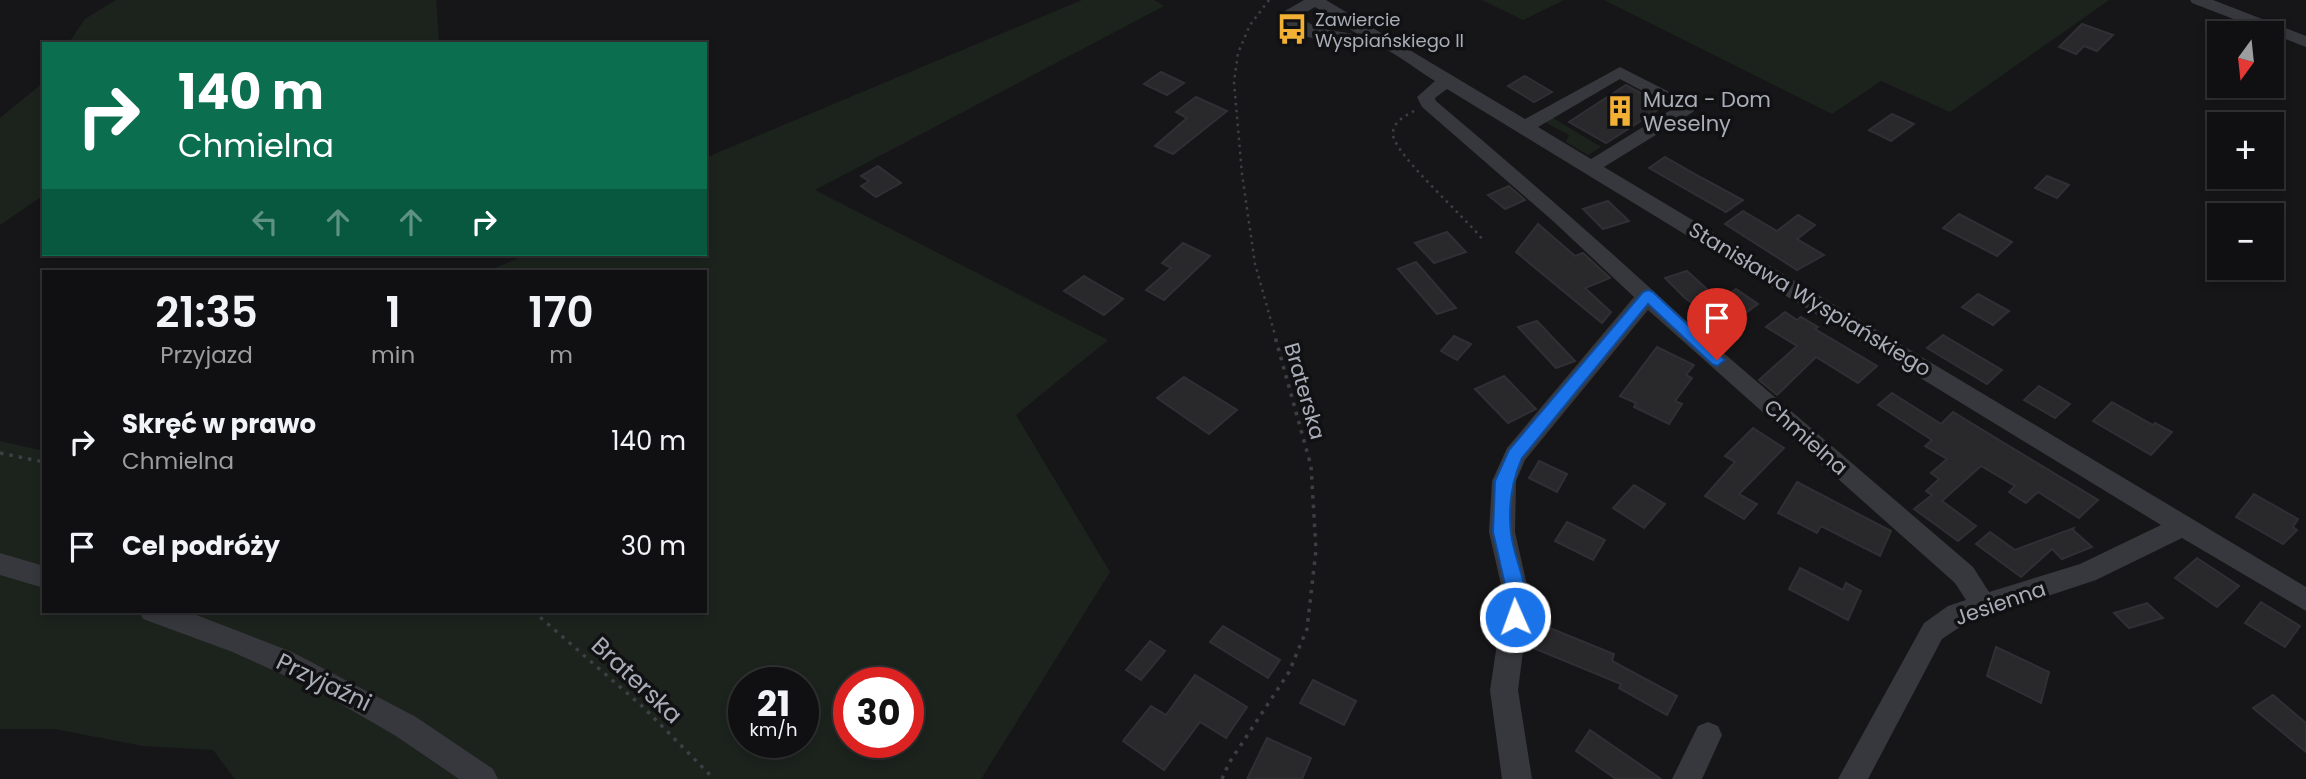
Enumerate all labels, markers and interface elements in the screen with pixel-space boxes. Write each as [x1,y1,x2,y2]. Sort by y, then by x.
place label: Zawiercie Wyspiańskiego II [1315,7,1464,53]
bus stop icon: Zawiercie Wyspiańskiego II [1275,12,1309,46]
north arrow [2207,21,2284,98]
map controls [2207,21,2284,280]
text: 140 m [178,58,324,126]
icon: right [63,70,154,161]
place label: Muza - Dom Weselny [1643,85,1771,138]
building icon: Muza - Dom Weselny [1603,94,1637,128]
button: + [2207,112,2284,189]
text: Chmielna [178,123,334,168]
icon: left [246,203,284,241]
icon: ahead [319,203,357,241]
icon: ahead [392,203,430,241]
icon: right [465,203,503,241]
button: − [2207,203,2284,280]
street label: Stanisława Wyspiańskiego [1683,215,1937,383]
text: 21:35 [155,283,258,342]
text: 1 [385,283,401,342]
text: 170 [528,283,594,342]
pin [1687,288,1747,360]
icon: arrive [1698,299,1736,337]
text: Przyjazd [160,339,253,371]
text: min [371,339,415,371]
text: m [549,339,573,371]
street label: Braterska [1277,339,1333,443]
street label: Chmielna [1758,393,1854,481]
text: Skręć w prawo [122,406,316,442]
icon: right [63,423,101,461]
text: 140 m [611,423,686,459]
text: Chmielna [122,445,234,477]
icon: arrive [63,528,101,566]
text: Cel podróży [122,528,280,564]
text: 30 m [621,528,686,564]
street label: Jesienna [1951,574,2049,632]
position arrow [1478,580,1552,654]
street label: Braterska [584,629,690,731]
street label: Przyjaźni [271,645,377,719]
speed limit sign: 30 [833,667,924,758]
text: 21 [757,679,790,728]
text: km/h [750,717,797,742]

